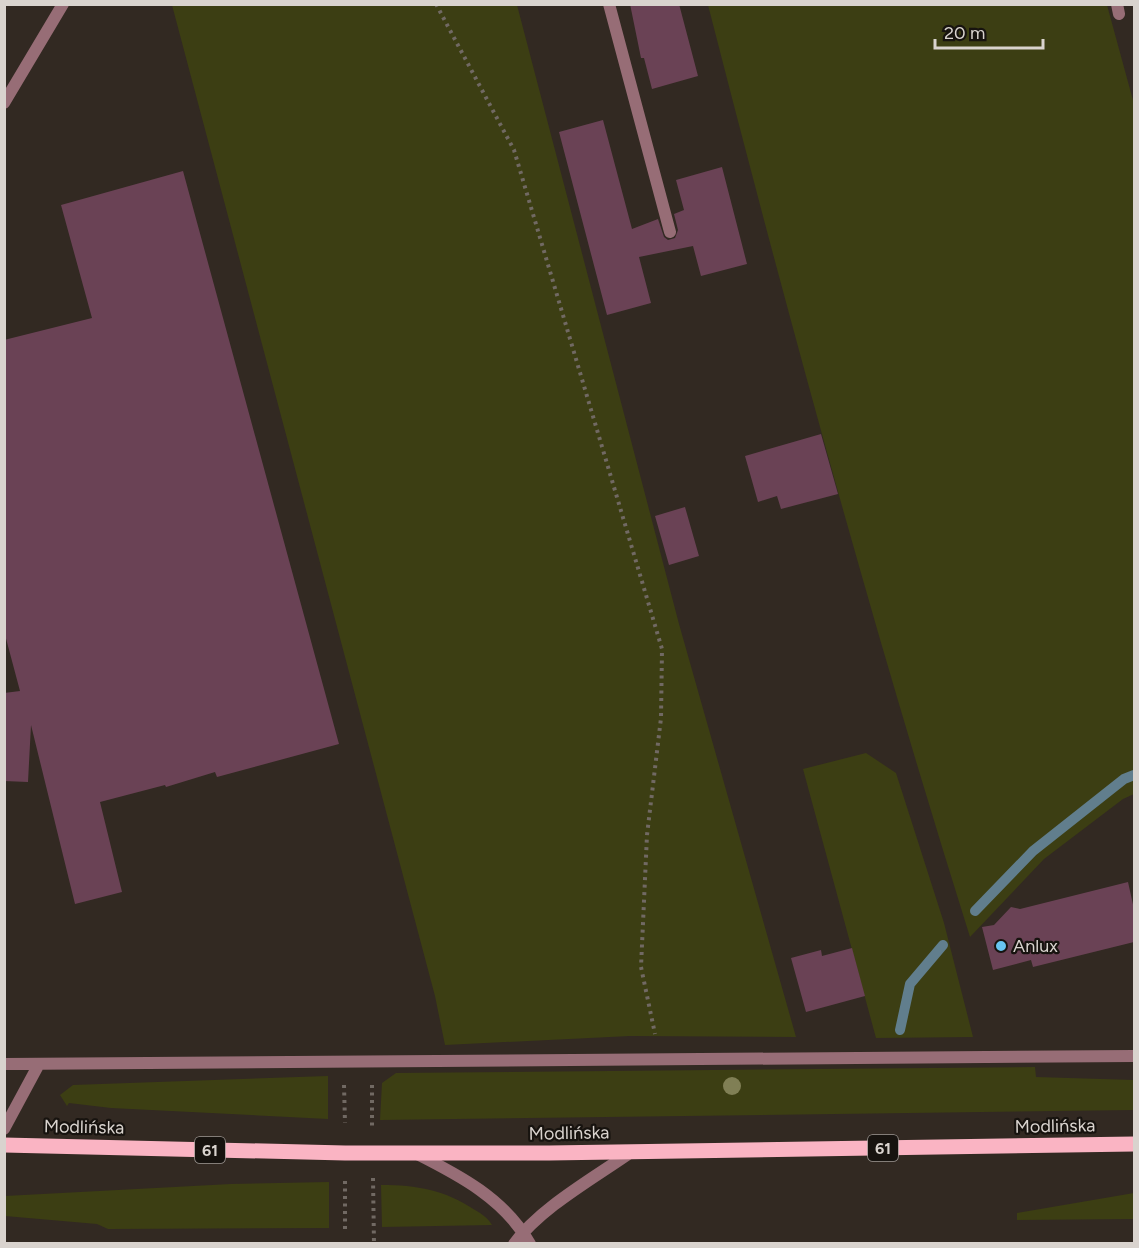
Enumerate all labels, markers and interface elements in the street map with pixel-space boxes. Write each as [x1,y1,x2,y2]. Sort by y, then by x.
scale bar [935,12,1043,50]
text: 20 m [944,22,985,44]
place label: Anlux [1013,935,1058,957]
marker: Anlux [994,939,1008,953]
street label: Modlińska [1015,1114,1095,1138]
street label: Modlińska [44,1115,124,1139]
street label: Modlińska [529,1121,609,1145]
road number: 61 [868,1135,898,1161]
road number: 61 [195,1137,225,1163]

